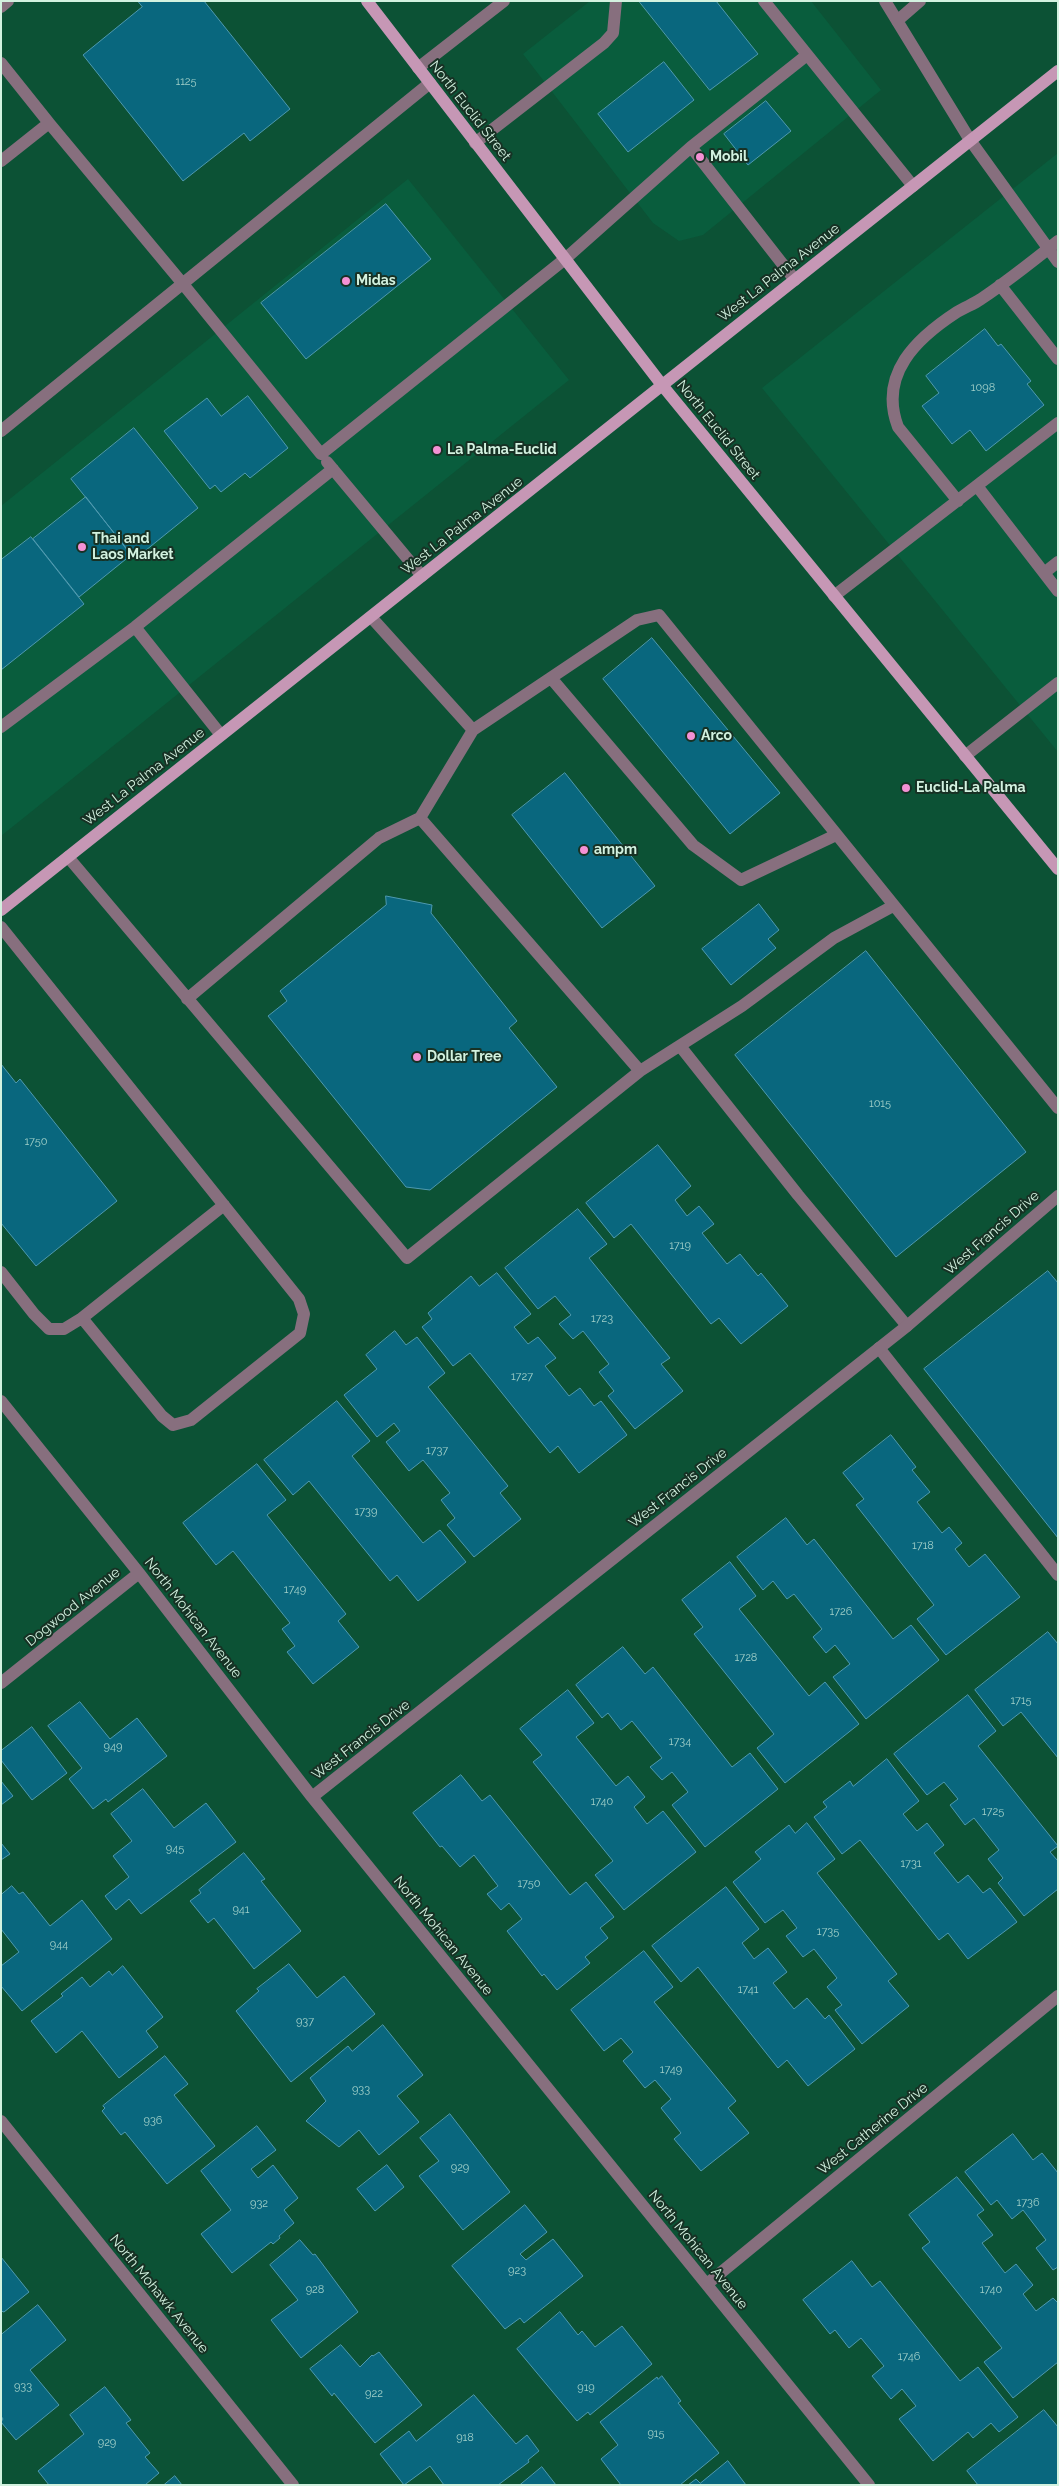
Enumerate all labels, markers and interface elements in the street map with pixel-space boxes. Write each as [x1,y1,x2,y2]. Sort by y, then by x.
street label: North Euclid Street [426,57,514,165]
house number: 1125 [175,75,197,89]
place label: Mobil [710,149,747,165]
marker: Mobil [694,151,706,163]
street label: West La Palma Avenue [715,220,843,326]
place label: Midas [356,273,396,289]
marker: Midas [340,275,352,287]
street label: North Euclid Street [673,377,763,483]
house number: 1098 [971,381,995,395]
place label: La Palma-Euclid [447,442,557,458]
marker: La Palma-Euclid [431,444,443,456]
street label: West La Palma Avenue [398,473,526,579]
place label: Thai and Laos Market [92,531,174,564]
marker: Thai and Laos Market [76,541,88,553]
street label: West La Palma Avenue [80,724,208,830]
place label: Arco [701,728,732,744]
marker: Arco [685,730,697,742]
place label: Euclid-La Palma [916,780,1026,796]
marker: Euclid-La Palma [900,782,912,794]
place label: ampm [594,842,637,858]
marker: ampm [578,844,590,856]
place label: Dollar Tree [427,1049,501,1065]
marker: Dollar Tree [411,1051,423,1063]
house number: 1015 [869,1097,891,1111]
house number: 1750 [24,1135,48,1149]
street label: West Francis Drive [941,1187,1043,1279]
house number: 1719 [669,1239,691,1253]
house number: 1723 [591,1312,613,1326]
house number: 1727 [511,1370,533,1384]
house number: 1737 [426,1444,448,1458]
street label: West Francis Drive [626,1444,730,1532]
house number: 1739 [355,1505,377,1519]
house number: 1718 [912,1539,934,1553]
street label: North Mohican Avenue [141,1554,245,1682]
street label: Dogwood Avenue [23,1564,123,1650]
house number: 1749 [284,1583,306,1597]
house number: 1726 [830,1605,852,1619]
house number: 1728 [735,1651,757,1665]
house number: 1715 [1010,1694,1032,1708]
street label: West Francis Drive [309,1696,413,1784]
house number: 1734 [669,1735,691,1749]
house number: 949 [104,1740,122,1754]
house number: 1740 [591,1795,613,1809]
house number: 1725 [982,1805,1004,1819]
house number: 945 [166,1842,184,1856]
house number: 1731 [900,1857,922,1871]
street label: North Mohican Avenue [390,1873,496,1999]
house number: 1750 [517,1877,541,1891]
house number: 941 [232,1903,250,1917]
house number: 1735 [817,1925,839,1939]
house number: 944 [50,1938,68,1952]
house number: 1741 [738,1983,758,1997]
house number: 937 [296,2015,314,2029]
house number: 1749 [660,2063,682,2077]
street label: West Catherine Drive [815,2080,931,2178]
house number: 933 [352,2083,370,2097]
house number: 936 [144,2114,162,2128]
house number: 929 [451,2161,469,2175]
street label: North Mohican Avenue [645,2187,751,2313]
house number: 1736 [1016,2196,1040,2210]
house number: 932 [250,2197,268,2211]
street label: North Mohawk Avenue [106,2231,212,2357]
house number: 923 [508,2264,526,2278]
house number: 928 [306,2283,324,2297]
house number: 1740 [980,2283,1002,2297]
house number: 1746 [898,2350,920,2364]
house number: 933 [14,2380,32,2394]
house number: 919 [577,2381,595,2395]
house number: 922 [365,2387,383,2401]
house number: 915 [647,2427,665,2441]
house number: 918 [456,2431,474,2445]
house number: 929 [98,2436,116,2450]

